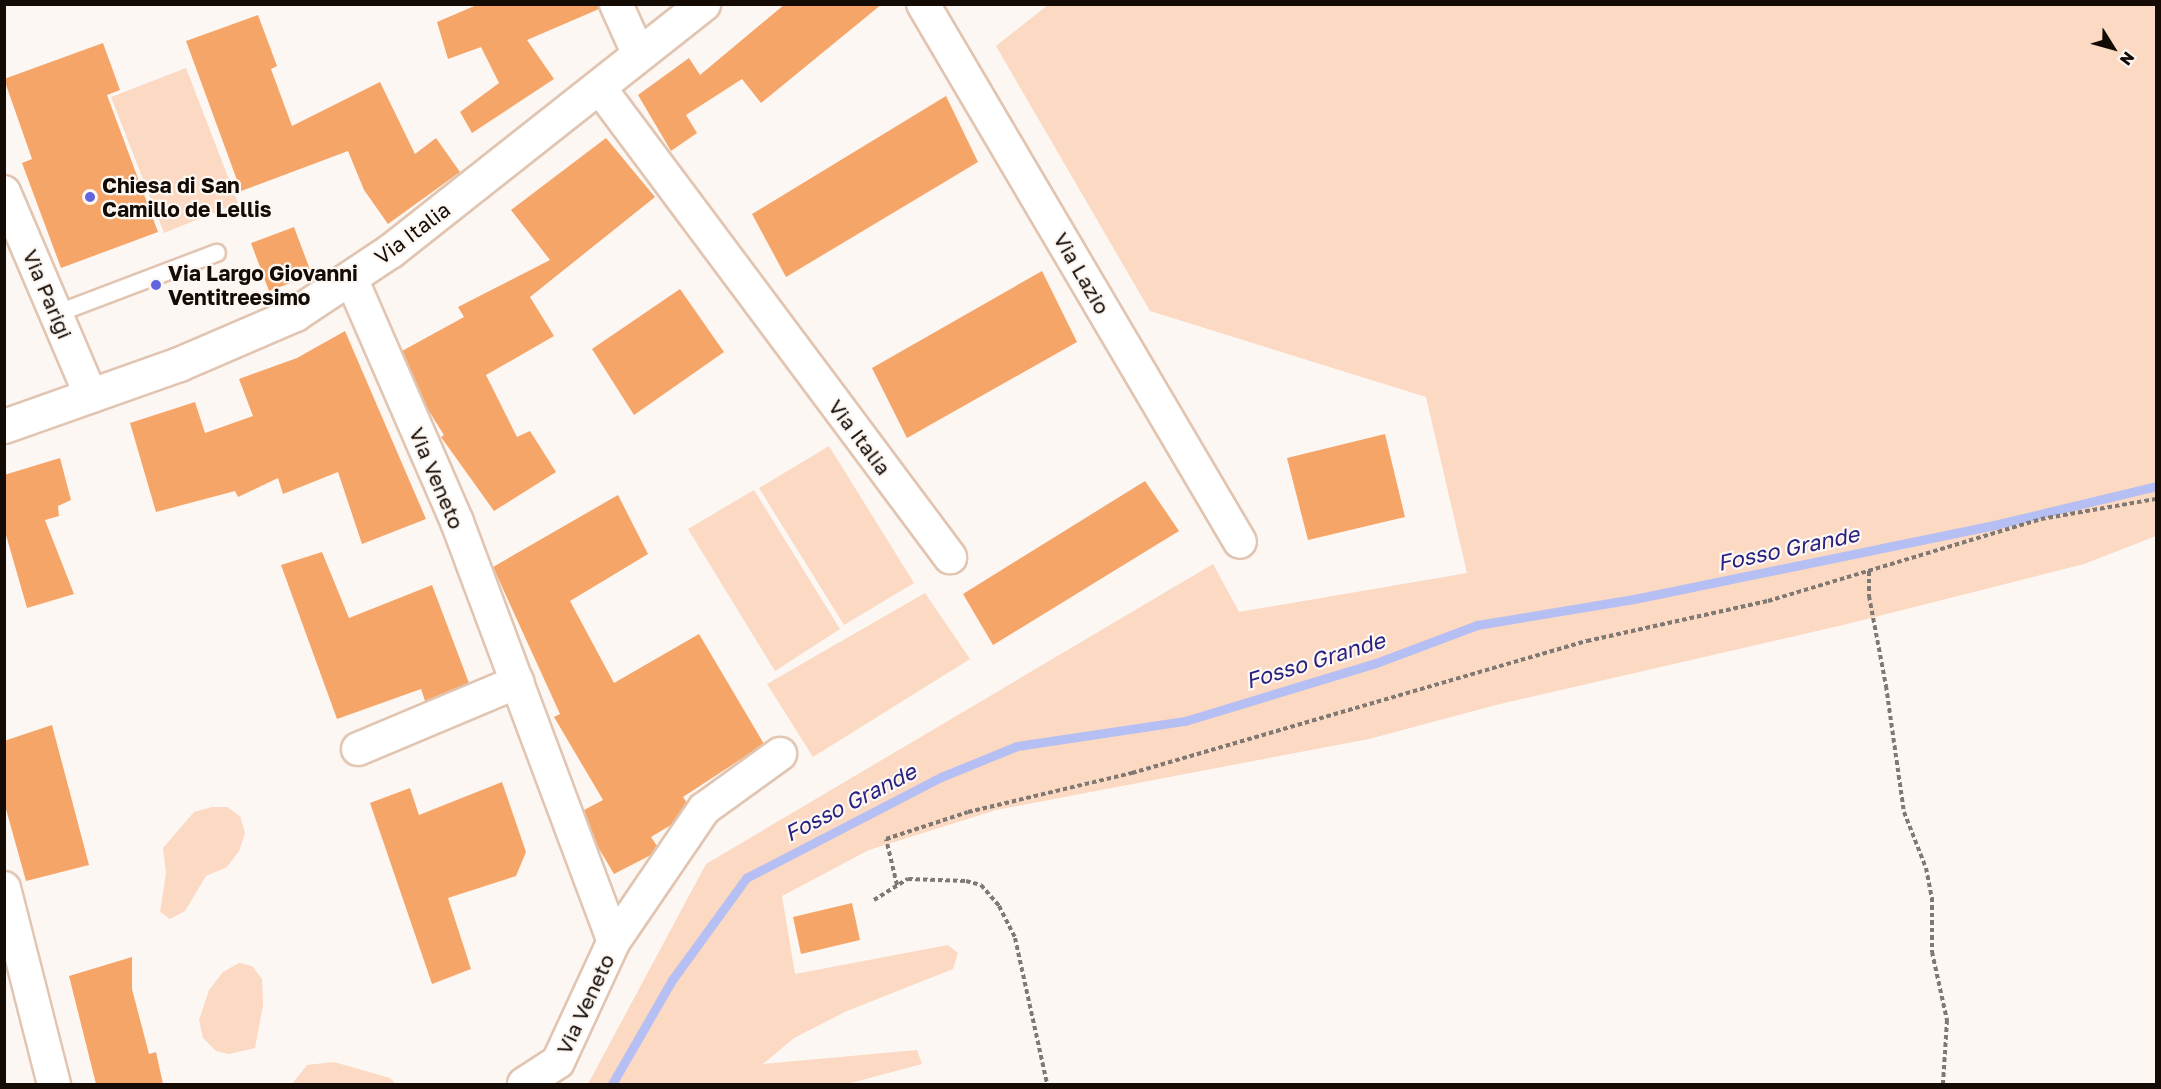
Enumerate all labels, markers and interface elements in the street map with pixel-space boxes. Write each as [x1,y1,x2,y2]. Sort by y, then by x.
north arrow [2083,18,2143,78]
text: N [2116,48,2139,70]
place label: Chiesa di San Camillo de Lellis [102,172,272,222]
marker: Chiesa di San Camillo de Lellis [83,190,97,204]
street label: Via Italia [369,196,455,270]
street label: Via Lazio [1049,228,1115,318]
street label: Via Parigi [18,246,78,342]
place label: Via Largo Giovanni Ventitreesimo [168,260,358,310]
marker: Via Largo Giovanni Ventitreesimo [149,278,163,292]
street label: Via Italia [823,394,897,480]
street label: Via Veneto [404,423,470,533]
water label: Fosso Grande [1715,520,1861,576]
water label: Fosso Grande [1242,626,1388,694]
water label: Fosso Grande [780,758,920,846]
street label: Via Veneto [551,950,619,1058]

